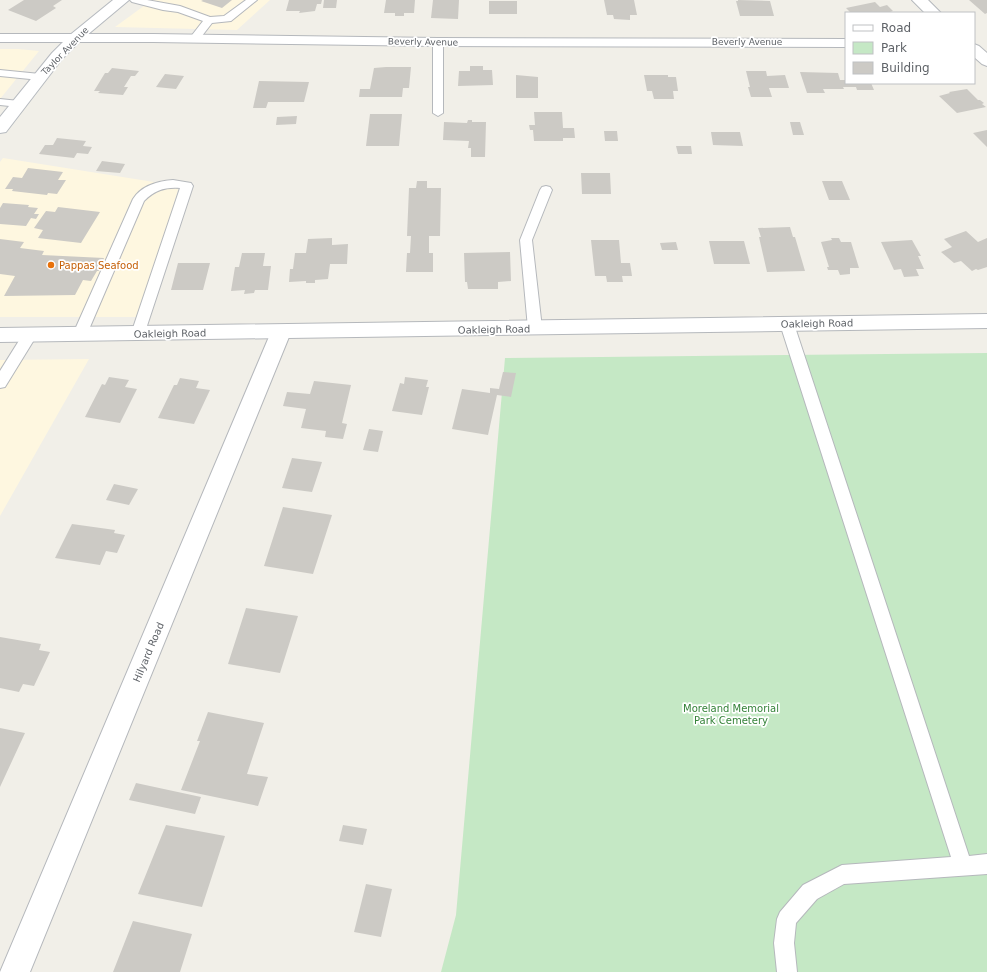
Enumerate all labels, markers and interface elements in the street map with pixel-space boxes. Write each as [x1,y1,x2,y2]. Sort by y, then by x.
legend [845,12,975,84]
text: Road [881,21,911,35]
street label: Taylor Avenue [39,25,91,78]
street label: Beverly Avenue [388,36,459,48]
street label: Beverly Avenue [712,37,783,47]
text: Park [881,41,907,55]
text: Building [881,61,930,75]
marker: Pappas Seafood [46,260,56,270]
place label: Pappas Seafood [59,260,139,271]
street label: Oakleigh Road [781,317,853,330]
street label: Oakleigh Road [458,323,530,336]
street label: Oakleigh Road [134,327,206,340]
street label: Hilyard Road [131,621,166,684]
park label: Moreland Memorial Park Cemetery [683,703,779,726]

